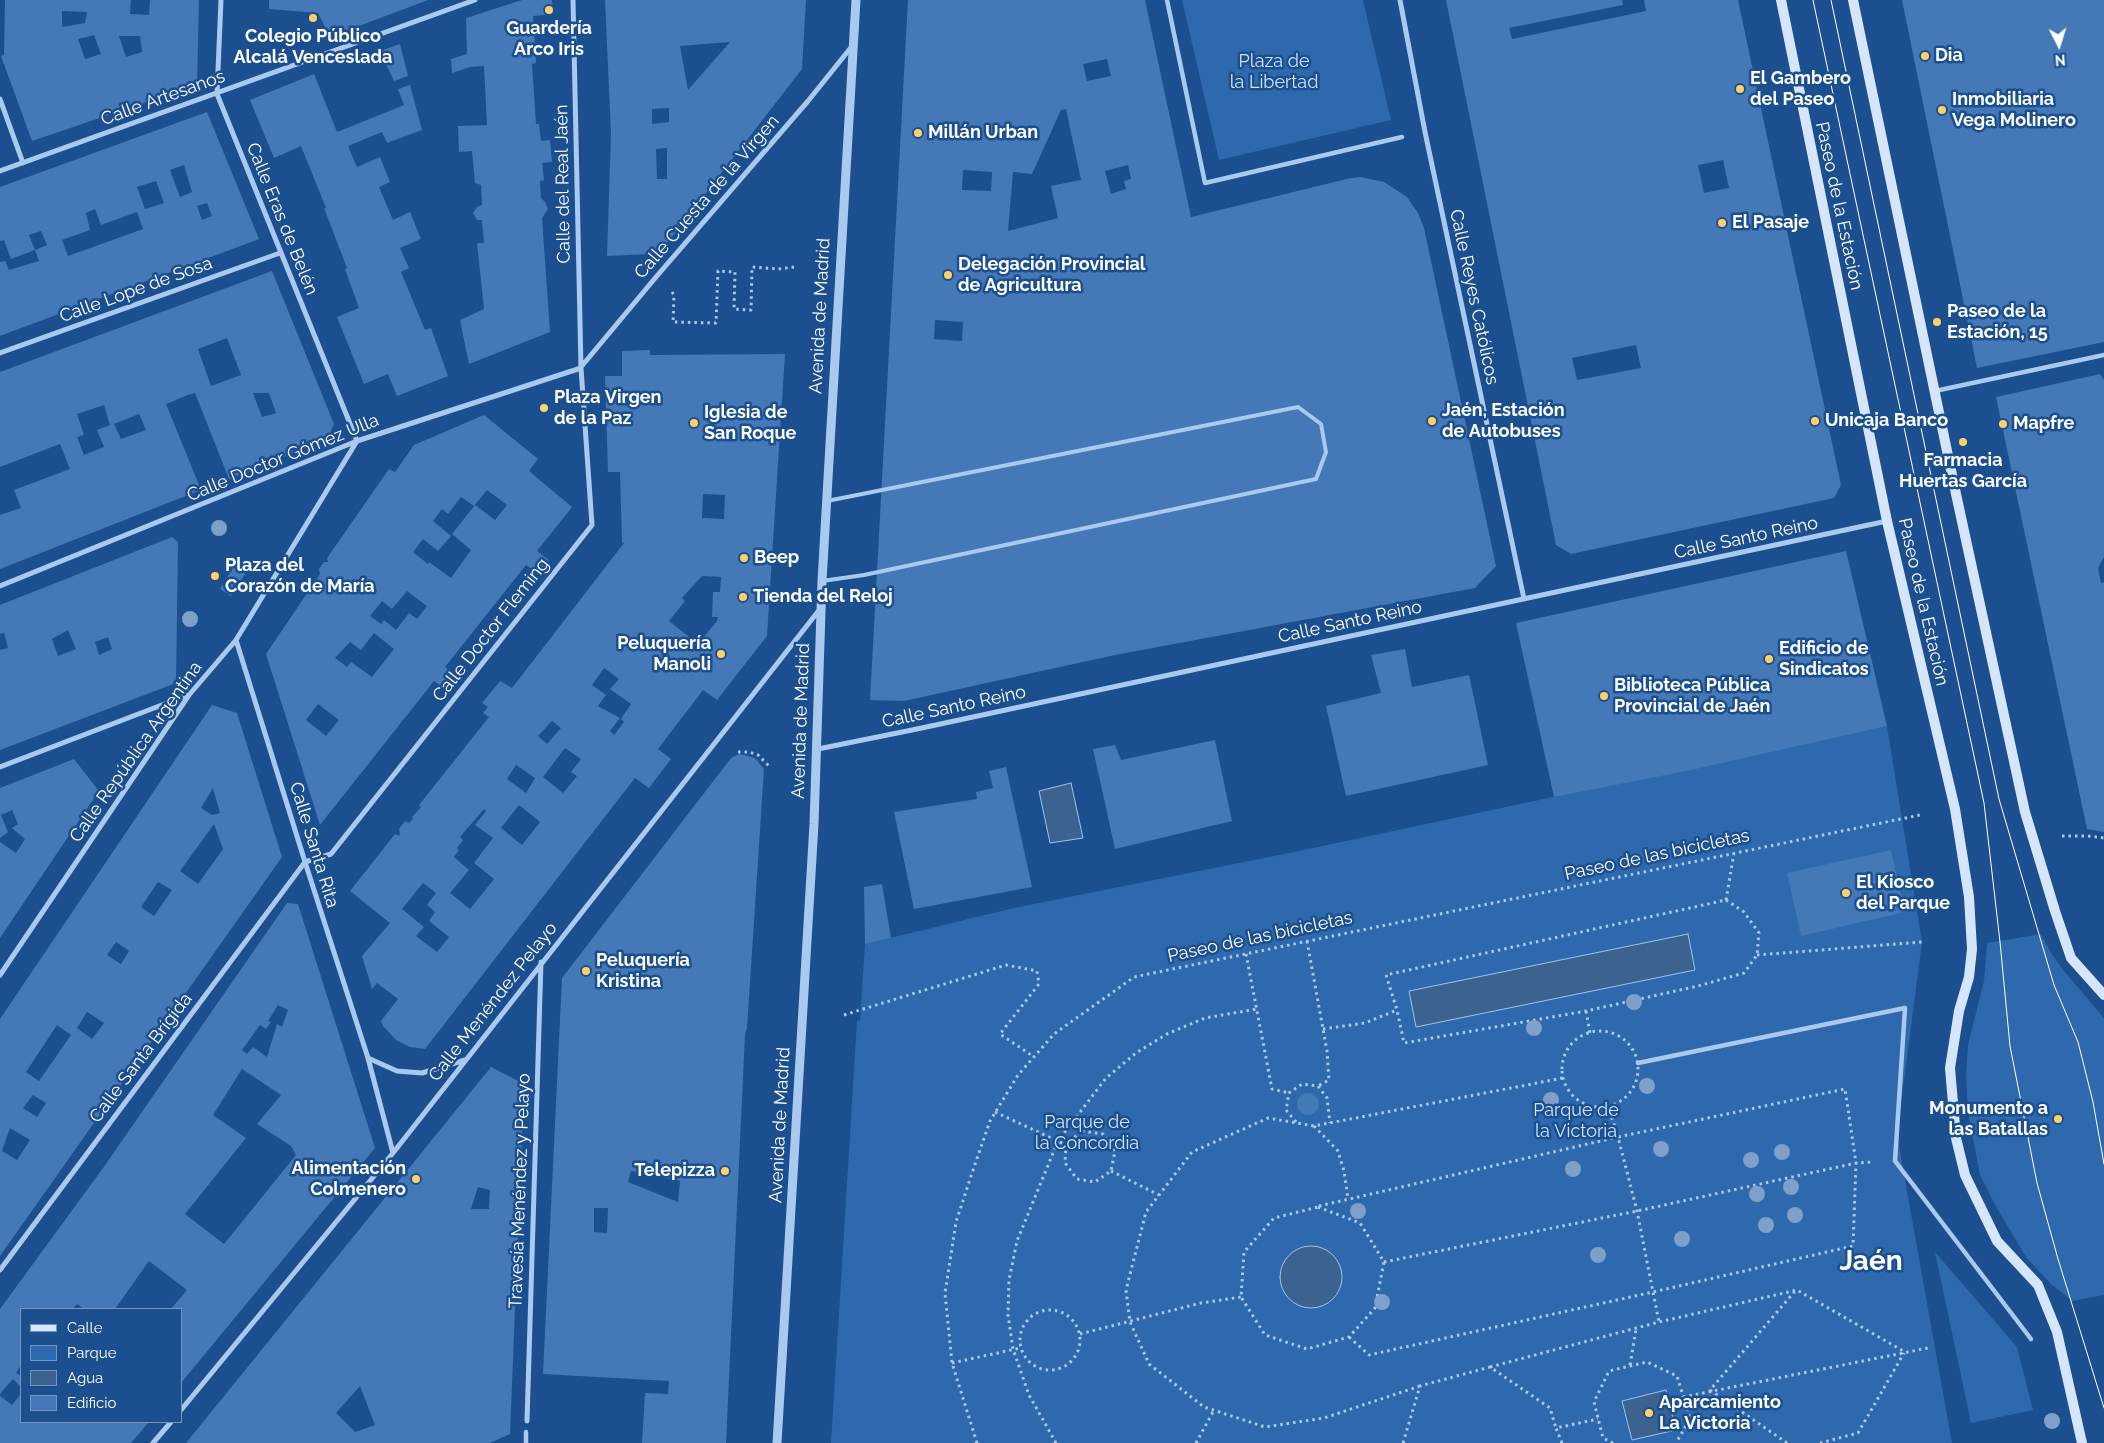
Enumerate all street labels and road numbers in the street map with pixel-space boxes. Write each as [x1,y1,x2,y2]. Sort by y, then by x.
street label: Calle Artesanos [98,66,228,130]
street label: Calle del Real Jaén [551,104,575,264]
street label: Calle Cuesta de la Virgen [630,111,784,283]
street label: Paseo de la Estación [1811,120,1867,292]
street label: Calle Eras de Belén [242,140,322,298]
street label: Calle Reyes Católicos [1445,207,1503,387]
street label: Avenida de Madrid [805,238,835,394]
street label: Calle Lope de Sosa [57,252,215,328]
street label: Calle Doctor Gómez Ulla [184,410,382,506]
street label: Calle Santo Reino [1672,512,1820,564]
street label: Paseo de la Estación [1893,516,1953,688]
street label: Calle Doctor Fleming [428,554,554,706]
street label: Calle Santo Reino [1276,596,1424,648]
street label: Avenida de Madrid [787,643,815,799]
street label: Calle República Argentina [65,657,207,847]
street label: Calle Santo Reino [880,681,1028,733]
street label: Calle Santa Rita [285,780,343,910]
street label: Paseo de las bicicletas [1563,825,1751,885]
street label: Paseo de las bicicletas [1166,907,1354,967]
street label: Calle Menéndez Pelayo [424,918,562,1086]
street label: Calle Santa Brígida [85,989,197,1127]
street label: Avenida de Madrid [765,1047,795,1203]
street label: Travesía Menéndez y Pelayo [505,1073,535,1309]

